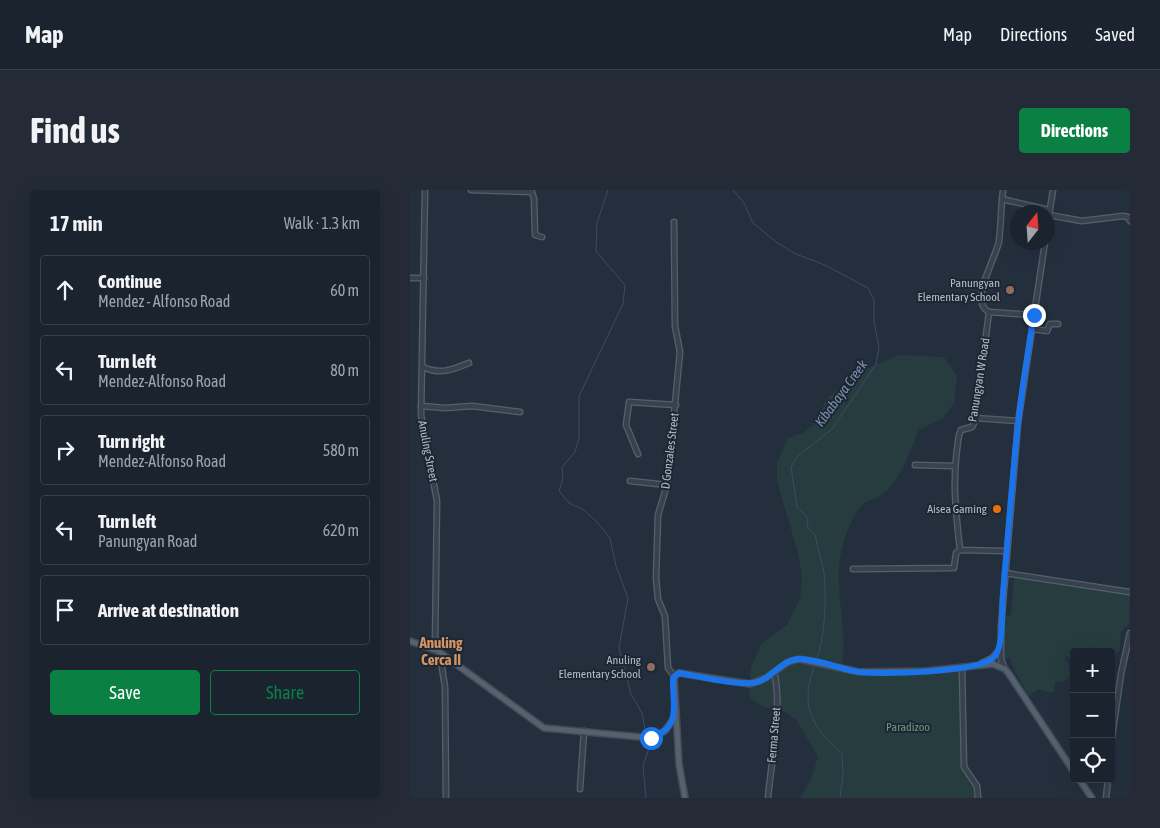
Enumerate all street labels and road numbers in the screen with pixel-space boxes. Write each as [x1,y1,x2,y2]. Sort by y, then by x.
street label: Panungyan W Road [965,337,993,423]
street label: D Gonzales Street [658,411,682,490]
street label: Anuling Street [415,419,441,483]
street label: Ferma Street [765,706,783,763]

